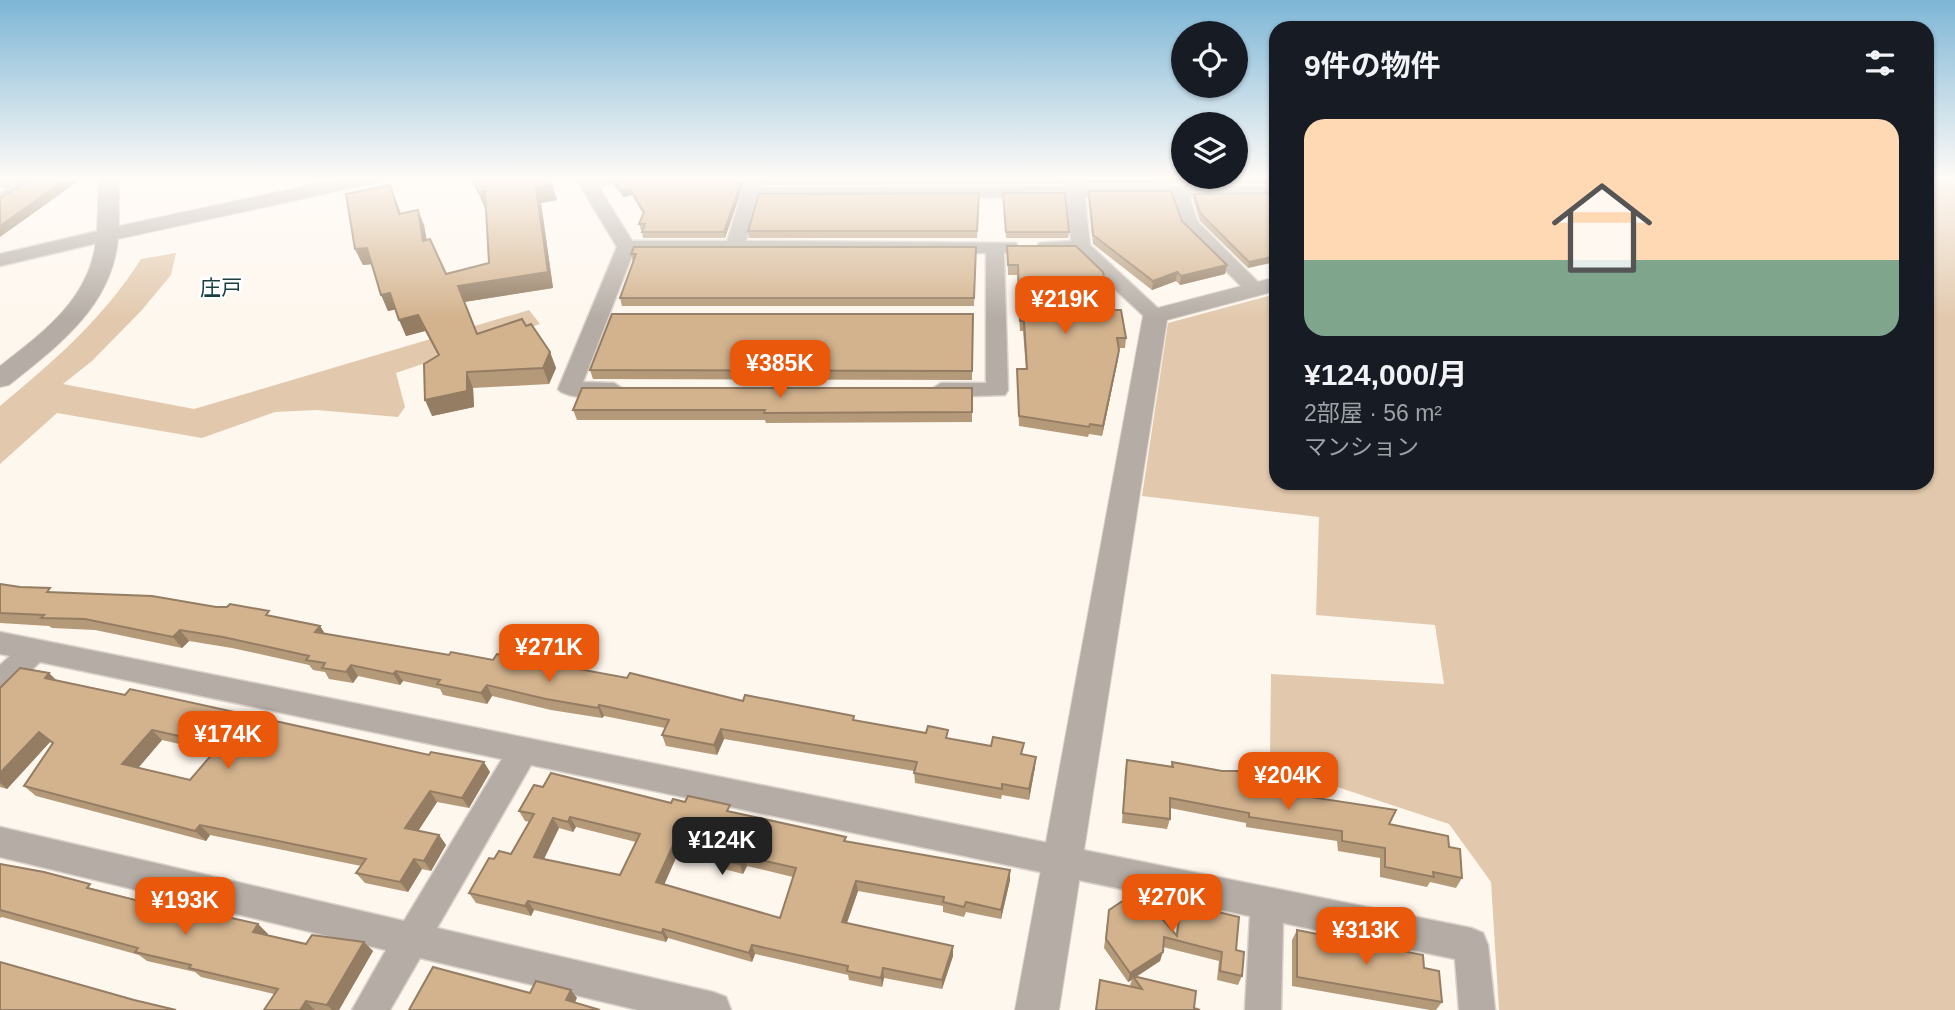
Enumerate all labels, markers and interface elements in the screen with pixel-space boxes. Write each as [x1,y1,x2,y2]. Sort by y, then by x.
map controls [1171,21,1248,189]
button: locate [1171,21,1248,98]
icon: filters [1861,44,1899,82]
text: 9件の物件 [1304,49,1441,82]
button: layers [1171,112,1248,189]
icon: home [1539,165,1665,291]
district label: 庄戸 [200,276,242,299]
pin: ¥219K [1016,276,1114,336]
text: ¥219K [1031,286,1099,312]
pin: ¥385K [731,340,829,400]
text: ¥385K [746,350,814,376]
text: ¥124,000/月 [1304,358,1467,391]
text: 2部屋 · 56 m² [1304,400,1442,426]
text: マンション [1304,434,1419,460]
pin: ¥271K [500,624,598,684]
text: ¥271K [515,634,583,660]
pin: ¥174K [179,712,277,771]
text: ¥174K [194,721,262,747]
pin: ¥204K [1239,752,1337,812]
text: ¥204K [1254,762,1322,788]
pin: ¥124K [673,818,771,877]
text: ¥124K [688,827,756,853]
pin: ¥270K [1123,874,1221,934]
pin: ¥193K [136,878,234,937]
text: ¥270K [1138,884,1206,910]
text: ¥193K [151,887,219,913]
pin: ¥313K [1317,908,1415,967]
text: ¥313K [1332,917,1400,943]

